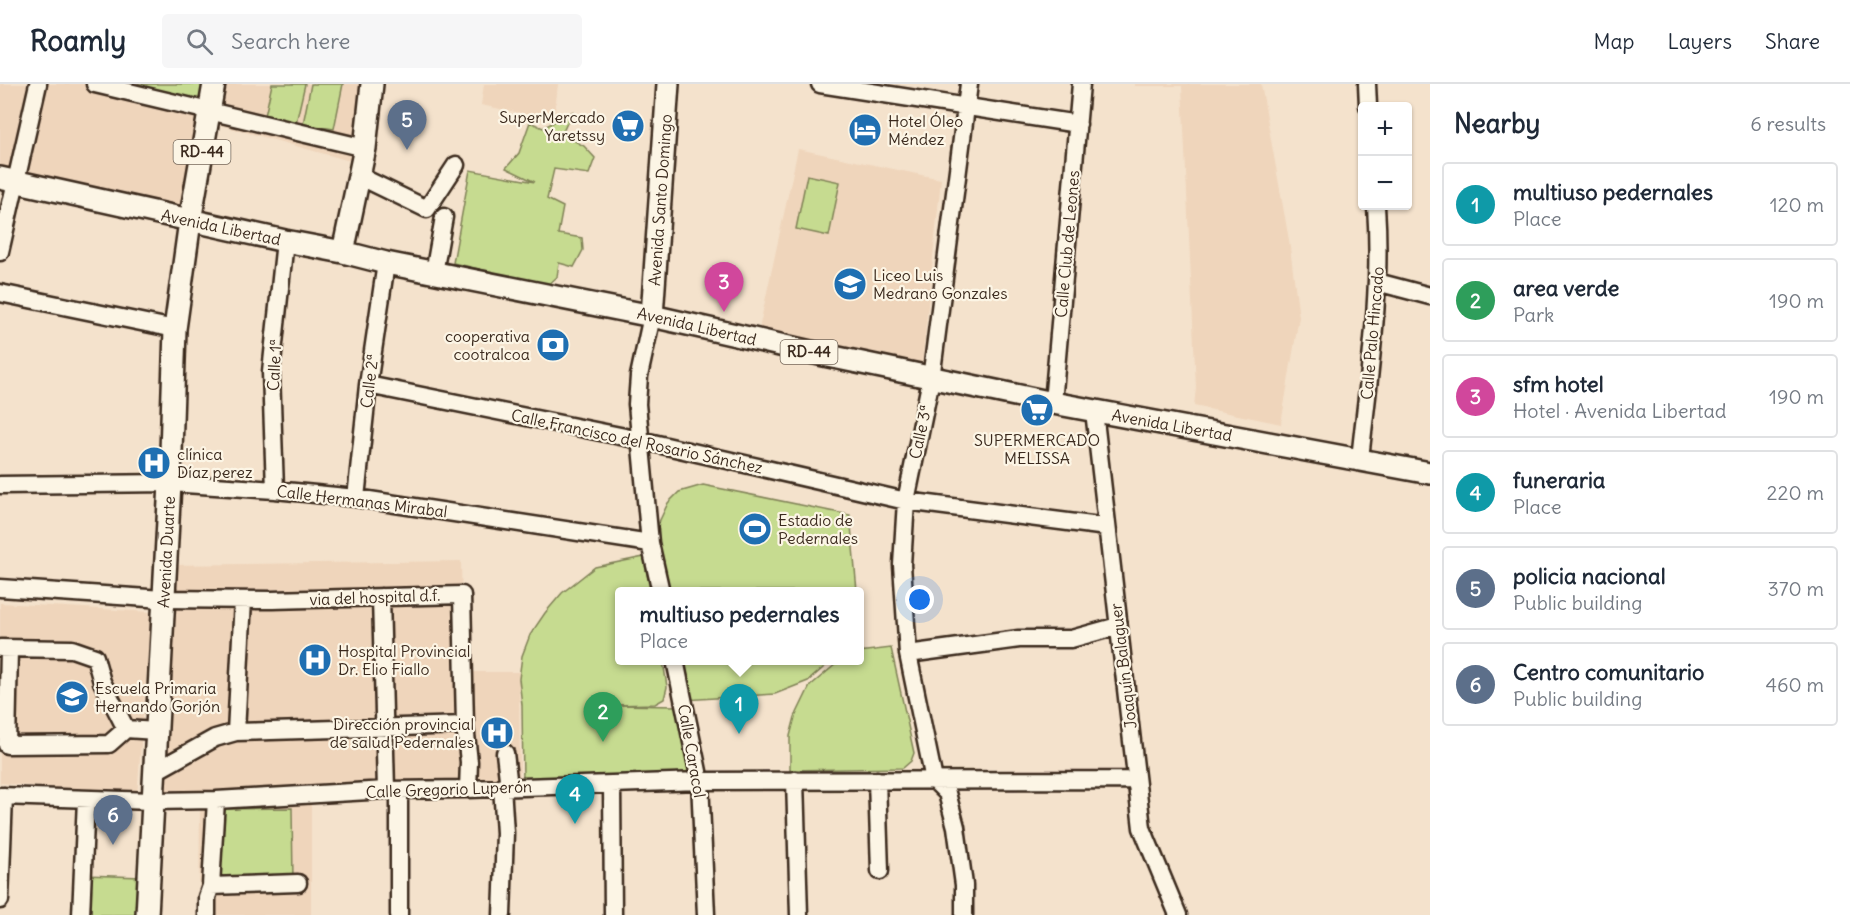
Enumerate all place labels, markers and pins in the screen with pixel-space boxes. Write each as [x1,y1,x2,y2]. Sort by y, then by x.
pin: 5 [388,100,426,150]
place label: SuperMercado Yaretssy [499,107,605,145]
supermarket icon: SuperMercado Yaretssy [610,108,646,144]
place label: Hotel Óleo Méndez [888,111,963,149]
hotel icon: Hotel Óleo Méndez [847,112,883,148]
pin: 3 [704,262,744,312]
place label: Liceo Luis Medrano Gonzales [873,265,1007,303]
school or university icon: Liceo Luis Medrano Gonzales [832,266,868,302]
place label: cooperativa cootralcoa [445,326,530,364]
bank icon: cooperativa cootralcoa [535,327,571,363]
supermarket icon: SUPERMERCADO MELISSA [1019,392,1055,428]
place label: SUPERMERCADO MELISSA [974,430,1100,468]
place label: clínica Díaz perez [177,444,253,482]
hospital icon: clínica Díaz perez [136,445,172,481]
place label: Estadio de Pedernales [778,510,858,548]
sports icon: Estadio de Pedernales [737,511,773,547]
place label: Hospital Provincial Dr. Elio Fiallo [338,641,470,679]
hospital icon: Hospital Provincial Dr. Elio Fiallo [297,642,333,678]
place label: Escuela Primaria Hernando Gorjón [95,678,220,716]
school or university icon: Escuela Primaria Hernando Gorjón [54,679,90,715]
pin: 1 [720,684,758,734]
pin: 2 [584,692,622,742]
place label: Dirección provincial de salud Pedernales [330,714,474,752]
hospital icon: Dirección provincial de salud Pedernales [479,715,515,751]
pin: 4 [556,774,594,824]
pin: 6 [94,796,132,845]

